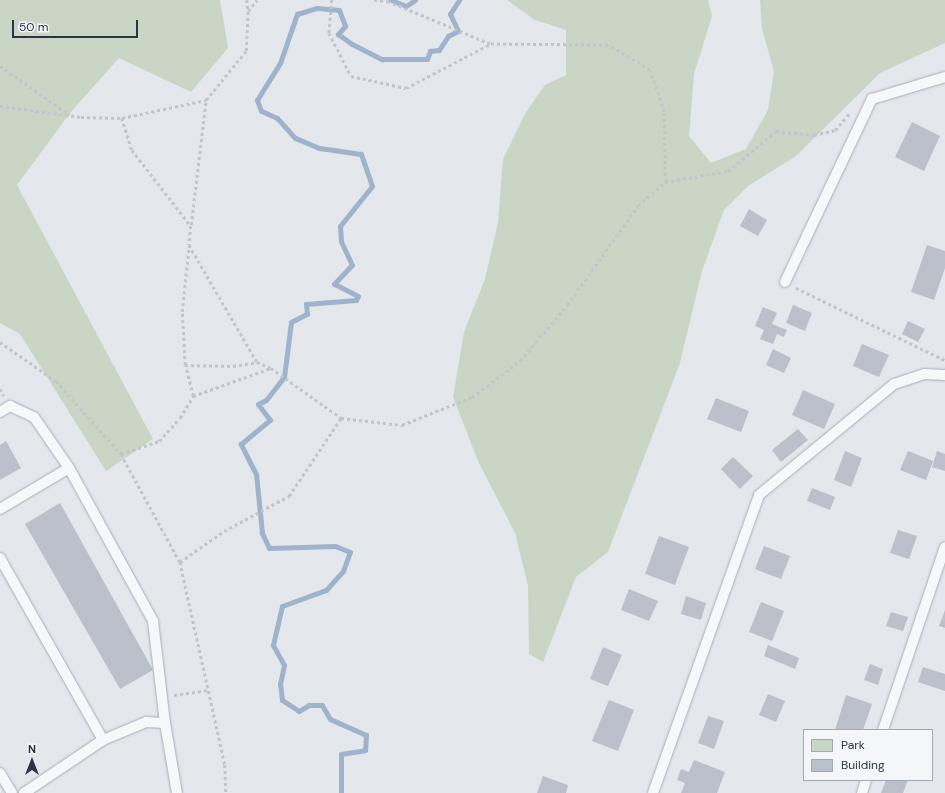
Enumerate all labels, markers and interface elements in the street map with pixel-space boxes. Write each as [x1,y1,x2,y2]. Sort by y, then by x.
scale bar [14,12,140,38]
text: 50 m [19,19,48,35]
legend [803,729,933,781]
text: Park [841,737,865,753]
north arrow [12,741,52,781]
text: N [28,742,36,756]
text: Building [841,757,885,773]

